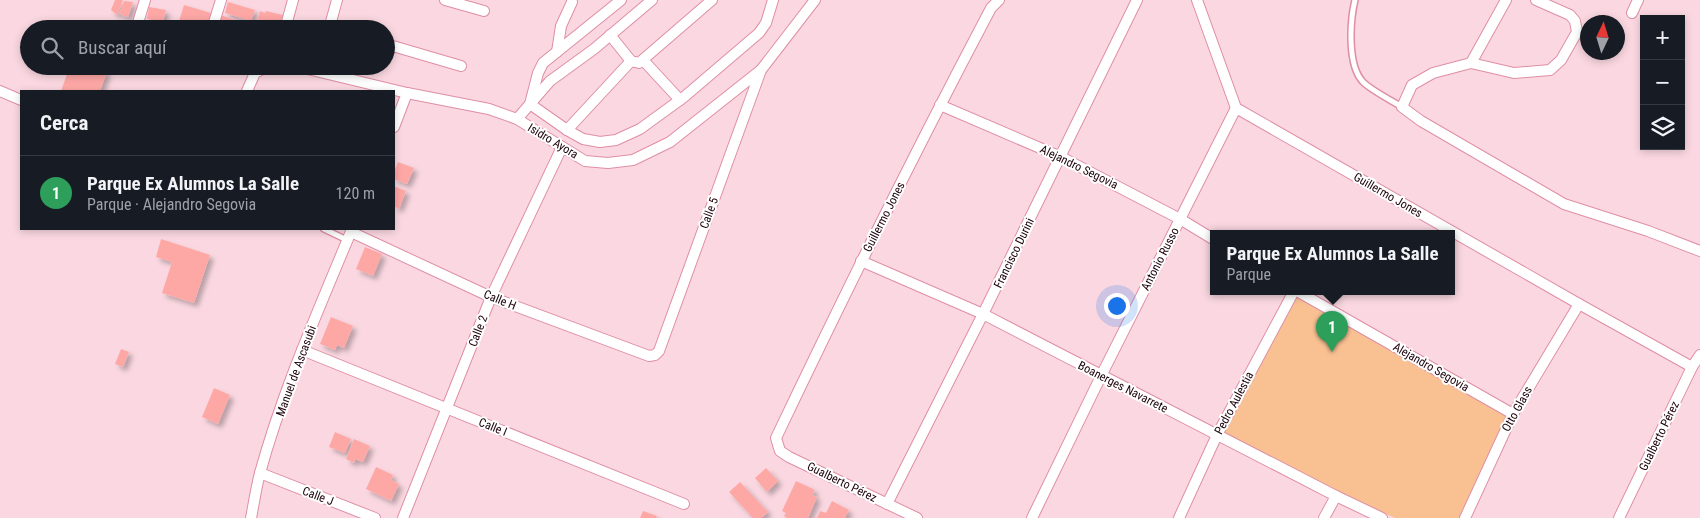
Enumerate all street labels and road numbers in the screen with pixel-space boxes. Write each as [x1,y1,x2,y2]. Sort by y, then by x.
street label: Isidro Ayora [525,121,581,162]
street label: Alejandro Segovia [1038,142,1121,192]
street label: Guillermo Jones [1351,170,1425,220]
street label: Guillermo Jones [860,180,908,254]
street label: Calle 5 [697,195,721,231]
street label: Francisco Durini [991,216,1037,290]
street label: Antonio Russo [1138,225,1182,293]
street label: Calle H [482,287,518,313]
street label: Calle 2 [466,313,490,349]
street label: Manuel de Ascasubi [273,324,319,418]
street label: Alejandro Segovia [1391,340,1472,394]
street label: Boanerges Navarrete [1076,358,1171,416]
street label: Pedro Aulestia [1212,369,1257,437]
street label: Otto Glass [1499,384,1535,434]
street label: Gualberto Pérez [1636,399,1682,473]
street label: Calle I [477,415,509,439]
street label: Gualberto Pérez [805,459,879,505]
street label: Calle J [300,484,336,508]

